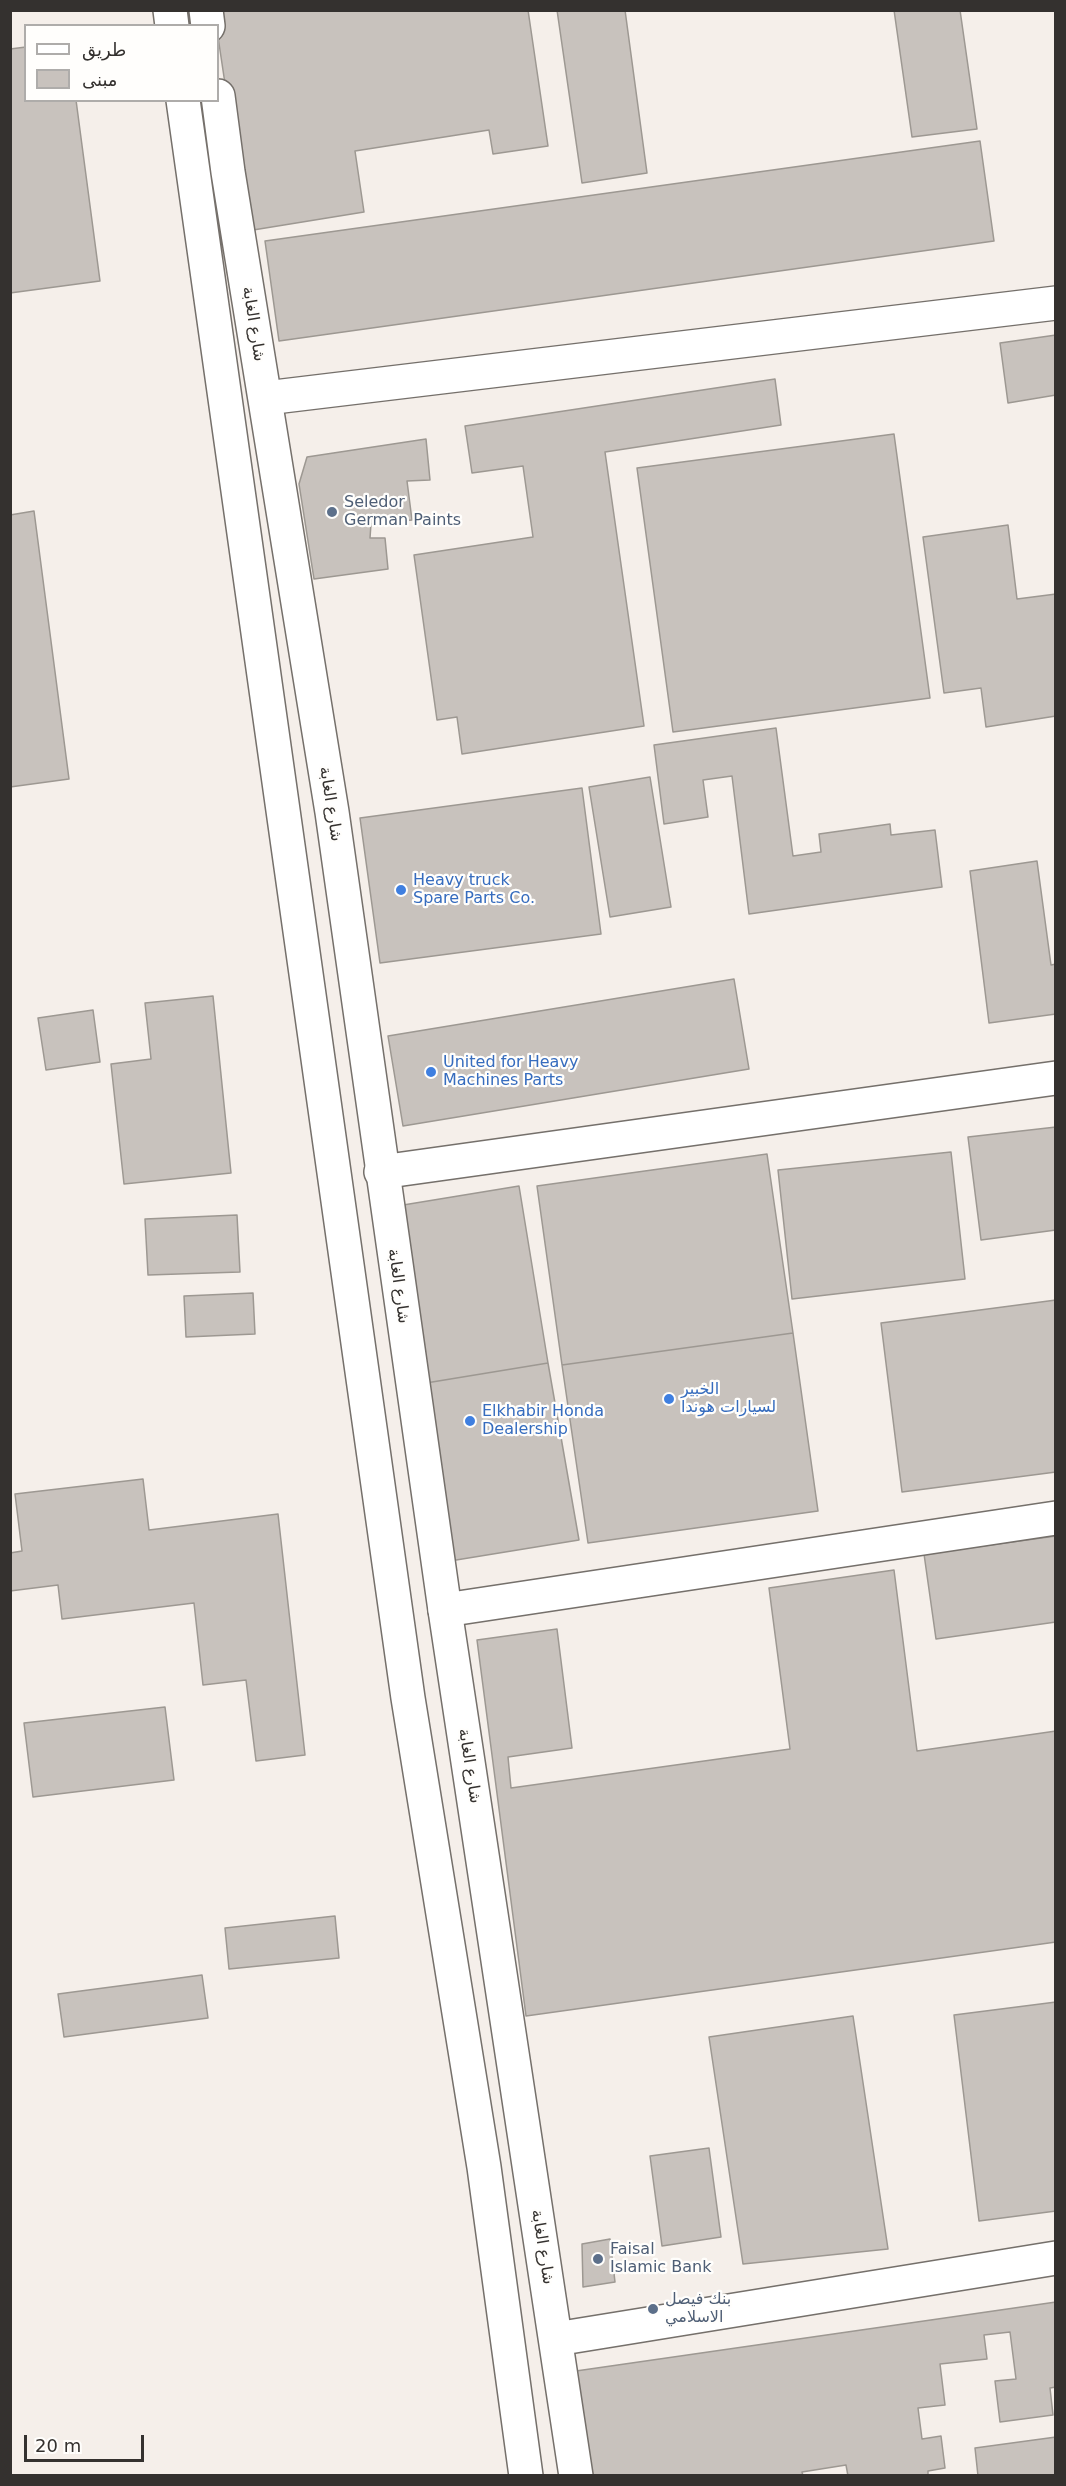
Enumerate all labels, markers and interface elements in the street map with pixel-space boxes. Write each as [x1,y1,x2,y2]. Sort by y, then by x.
legend [24,24,219,102]
text: طريق [82,39,126,60]
text: مبنى [82,69,118,90]
street label: شارع الغابة [238,285,268,363]
place label: Seledor German Paints [344,493,461,531]
marker: Seledor German Paints [325,505,339,519]
street label: شارع الغابة [315,765,345,843]
place label: Heavy truck Spare Parts Co. [413,871,535,909]
marker: Heavy truck Spare Parts Co. [394,883,408,897]
place label: United for Heavy Machines Parts [443,1053,578,1091]
marker: United for Heavy Machines Parts [424,1065,438,1079]
street label: شارع الغابة [383,1247,413,1325]
place label: الخبير لسيارات هوندا [681,1380,776,1418]
marker: الخبير لسيارات هوندا [662,1392,676,1406]
place label: Elkhabir Honda Dealership [482,1402,604,1440]
marker: Elkhabir Honda Dealership [463,1414,477,1428]
street label: شارع الغابة [454,1727,484,1805]
street label: شارع الغابة [527,2208,557,2286]
place label: Faisal Islamic Bank [610,2240,711,2278]
marker: Faisal Islamic Bank [591,2252,605,2266]
place label: بنك فيصل الاسلامي [665,2290,731,2328]
marker: بنك فيصل الاسلامي [646,2302,660,2316]
scale bar [27,2423,147,2461]
text: 20 m [35,2435,81,2456]

